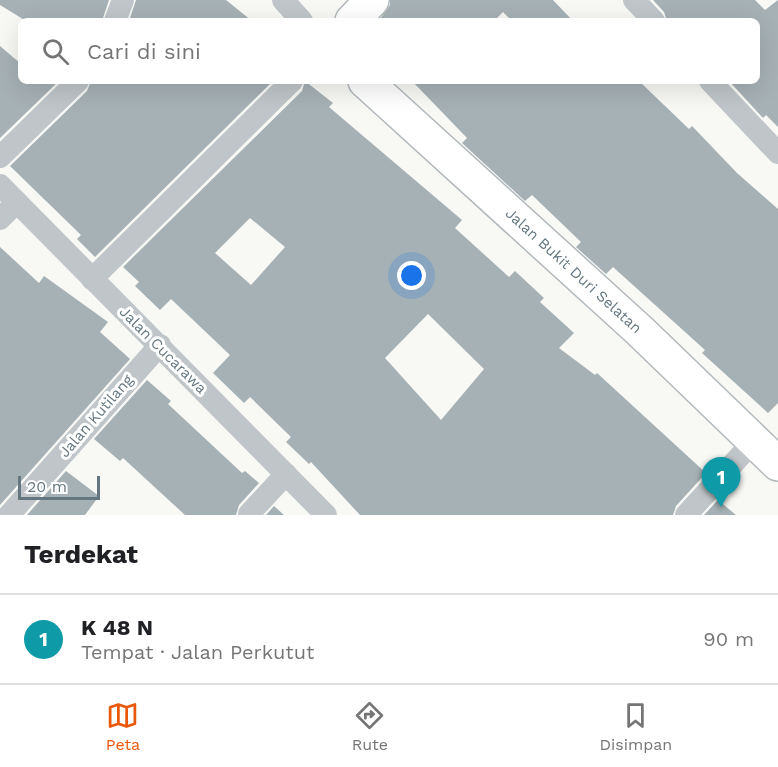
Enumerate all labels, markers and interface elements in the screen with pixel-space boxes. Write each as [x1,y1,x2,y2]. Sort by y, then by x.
search box [18,18,760,84]
icon: search [39,35,72,68]
text: Cari di sini [87,39,201,64]
street label: Jalan Bukit Duri Selatan [502,204,645,337]
your location [397,261,426,290]
street label: Jalan Cucarawa [116,303,211,398]
street label: Jalan Kutilang [55,371,137,461]
pin: 1 [702,458,740,507]
scale bar [18,473,100,500]
text: 20 m [27,477,67,496]
text: Terdekat [24,539,138,569]
text: K 48 N [81,615,153,640]
text: 1 [39,627,48,651]
text: 90 m [703,627,754,651]
text: Tempat · Jalan Perkutut [81,640,314,664]
tab: Peta [106,699,140,754]
tab: Rute [352,699,388,754]
tab: Disimpan [600,699,672,754]

